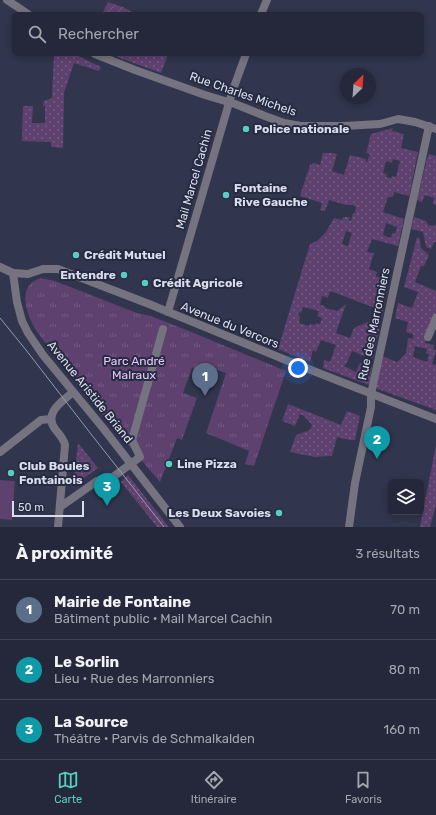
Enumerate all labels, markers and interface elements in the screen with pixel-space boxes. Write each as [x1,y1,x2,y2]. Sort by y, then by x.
search box [12,12,424,56]
icon: search [26,23,48,45]
text: Rechercher [58,25,139,43]
north arrow [340,68,376,104]
street label: Rue Charles Michels [188,69,298,119]
place label: Police nationale [254,122,349,136]
marker: Police nationale [241,124,251,134]
street label: Mail Marcel Cachin [173,127,215,231]
place label: Fontaine Rive Gauche [234,181,308,209]
marker: Fontaine Rive Gauche [221,190,231,200]
place label: Crédit Mutuel [84,248,166,262]
marker: Crédit Mutuel [71,250,81,260]
street label: Rue des Marronniers [355,267,393,381]
place label: Entendre [60,268,116,282]
marker: Entendre [119,270,129,280]
place label: Crédit Agricole [153,276,243,290]
marker: Crédit Agricole [140,278,150,288]
street label: Avenue du Vercors [179,299,281,351]
street label: Avenue Aristide Briand [45,338,135,446]
park label: Parc André Malraux [103,354,165,382]
your location [288,358,308,378]
pin: 1 [192,363,218,396]
pin: 2 [364,426,390,459]
place label: Line Pizza [177,457,237,471]
place label: Club Boules Fontainois [19,459,90,487]
marker: Line Pizza [164,459,174,469]
marker: Club Boules Fontainois [6,468,16,478]
pin: 3 [94,473,120,506]
map controls [388,479,424,515]
button: layers [388,479,424,515]
scale bar [12,499,84,518]
text: 50 m [18,501,44,514]
place label: Les Deux Savoies [168,506,271,520]
marker: Les Deux Savoies [274,508,284,518]
text: À proximité [16,543,113,563]
text: 3 résultats [355,546,420,561]
text: Mairie de Fontaine [54,593,191,611]
text: 1 [26,602,32,617]
text: 70 m [390,602,420,617]
text: Bâtiment public · Mail Marcel Cachin [54,611,272,626]
text: Le Sorlin [54,653,119,671]
text: 2 [25,662,33,677]
text: 80 m [389,662,420,677]
text: Lieu · Rue des Marronniers [54,671,214,686]
text: La Source [54,713,128,731]
text: 3 [25,722,33,737]
text: 160 m [384,722,420,737]
text: Théâtre · Parvis de Schmalkalden [54,731,255,746]
tab: Carte [54,769,82,806]
tab: Itinéraire [191,769,237,806]
tab: Favoris [345,769,382,806]

